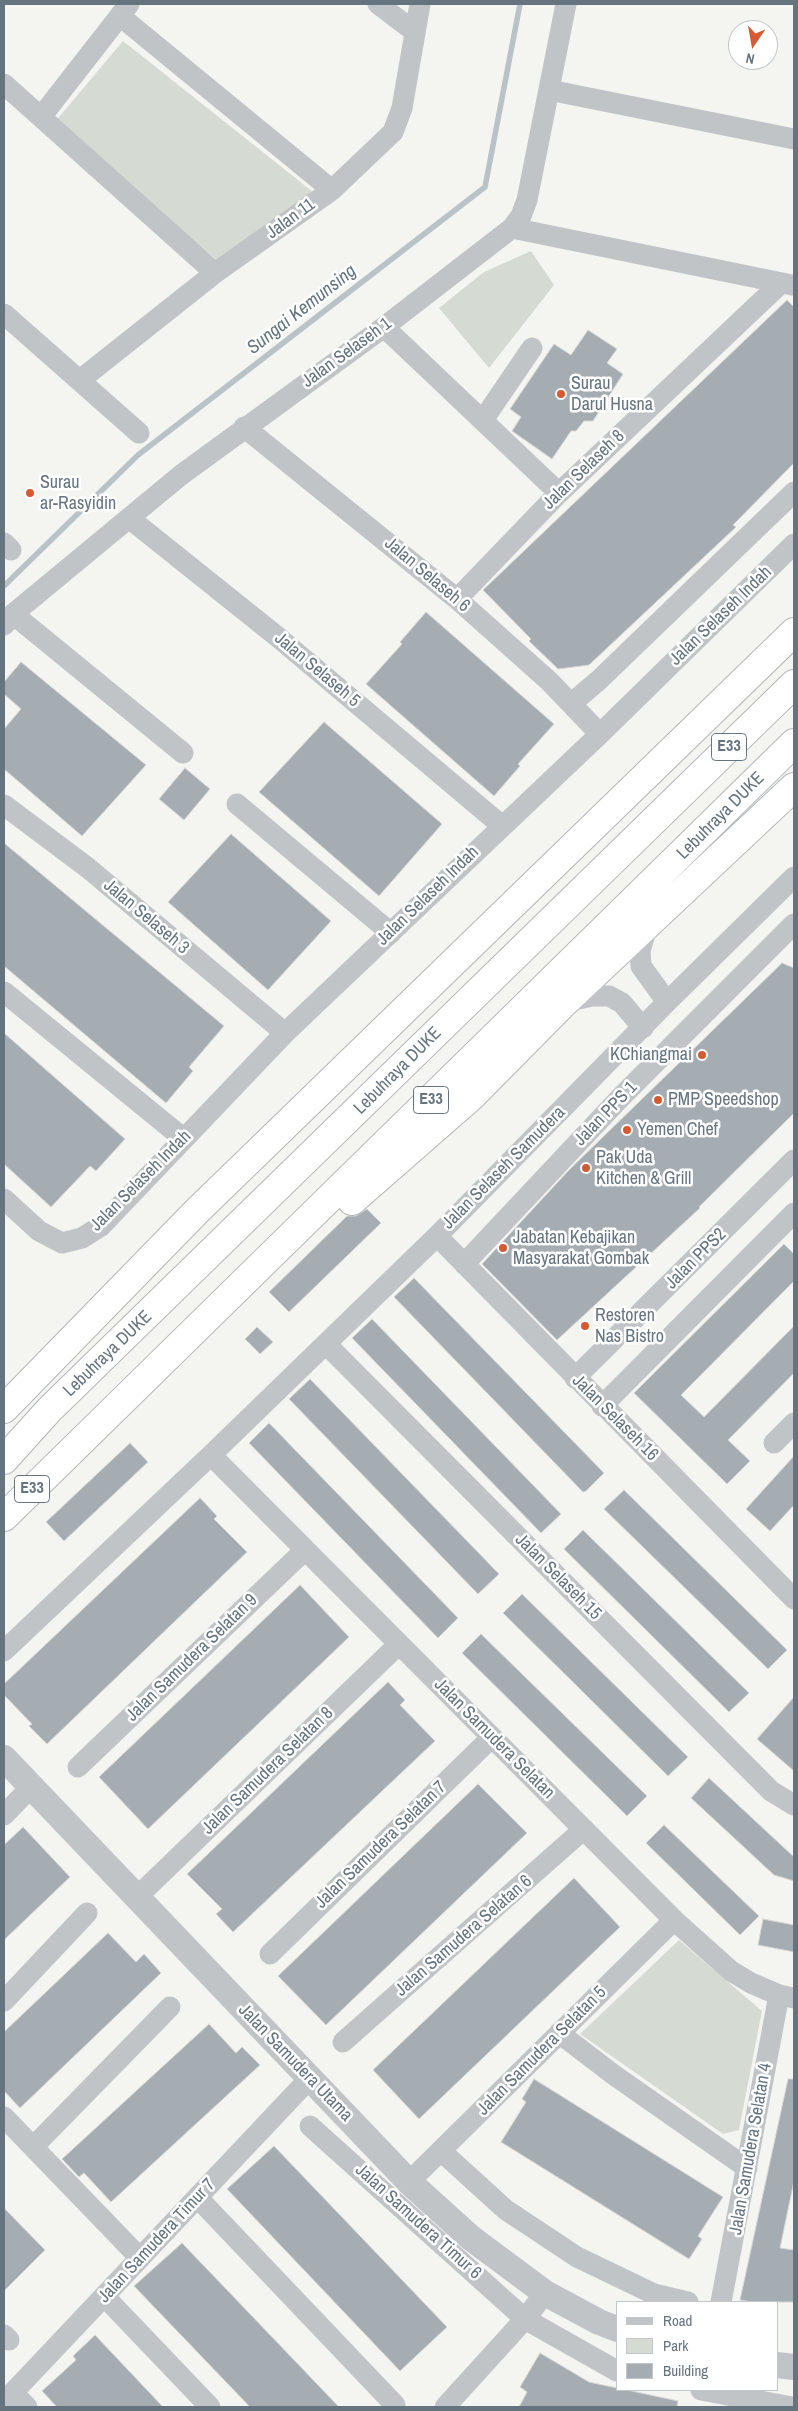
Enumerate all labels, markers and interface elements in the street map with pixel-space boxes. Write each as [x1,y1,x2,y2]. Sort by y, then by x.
north arrow [728,20,778,70]
text: N [744,49,756,68]
street label: Jalan 11 [263,194,319,244]
water label: Sungai Kemunsing [243,260,361,360]
street label: Jalan Selaseh 1 [298,313,396,393]
place label: Surau Darul Husna [571,373,653,416]
marker: Surau Darul Husna [555,388,567,400]
street label: Jalan Selaseh 8 [539,426,629,514]
place label: Surau ar-Rasyidin [40,472,116,514]
marker: Surau ar-Rasyidin [24,487,36,499]
street label: Jalan Selaseh 6 [380,533,474,617]
street label: Jalan Selaseh Indah [665,562,777,670]
street label: Jalan Selaseh 5 [270,628,364,712]
road number: E33 [712,734,746,760]
street label: Lebuhraya DUKE [673,768,769,864]
street label: Jalan Selaseh Indah [372,842,484,950]
street label: Jalan Selaseh 3 [99,875,193,959]
street label: Lebuhraya DUKE [350,1023,446,1119]
place label: KChiangmai [610,1044,692,1066]
marker: KChiangmai [696,1049,708,1061]
street label: Jalan PPS 1 [570,1077,642,1151]
road number: E33 [414,1086,448,1114]
place label: PMP Speedshop [668,1089,779,1111]
marker: PMP Speedshop [652,1094,664,1106]
street label: Jalan Selaseh Samudera [438,1102,570,1234]
place label: Yemen Chef [637,1119,718,1141]
marker: Yemen Chef [621,1124,633,1136]
street label: Jalan Selaseh Indah [86,1126,196,1236]
place label: Pak Uda Kitchen & Grill [596,1147,691,1190]
marker: Pak Uda Kitchen & Grill [580,1162,592,1174]
street label: Jalan PPS2 [661,1224,731,1294]
place label: Jabatan Kebajikan Masyarakat Gombak [513,1227,649,1270]
marker: Jabatan Kebajikan Masyarakat Gombak [497,1242,509,1254]
place label: Restoren Nas Bistro [595,1305,664,1348]
street label: Lebuhraya DUKE [59,1306,157,1402]
marker: Restoren Nas Bistro [579,1320,591,1332]
street label: Jalan Selaseh 16 [567,1370,663,1466]
road number: E33 [15,1476,50,1502]
street label: Jalan Selaseh 15 [510,1529,606,1625]
street label: Jalan Samudera Selatan 9 [122,1590,262,1726]
street label: Jalan Samudera Selatan [429,1674,559,1804]
street label: Jalan Samudera Selatan 8 [198,1703,338,1839]
street label: Jalan Samudera Selatan 7 [311,1777,451,1913]
street label: Jalan Samudera Selatan 6 [391,1871,537,2001]
street label: Jalan Samudera Selatan 5 [473,1982,611,2120]
street label: Jalan Samudera Utama [233,2000,357,2126]
street label: Jalan Samudera Selatan 4 [725,2061,777,2237]
street label: Jalan Samudera Timur 6 [351,2160,485,2284]
street label: Jalan Samudera Timur 7 [94,2174,220,2308]
legend [616,2301,778,2391]
text: Road [663,2310,692,2331]
text: Park [663,2335,688,2356]
text: Building [663,2360,708,2381]

